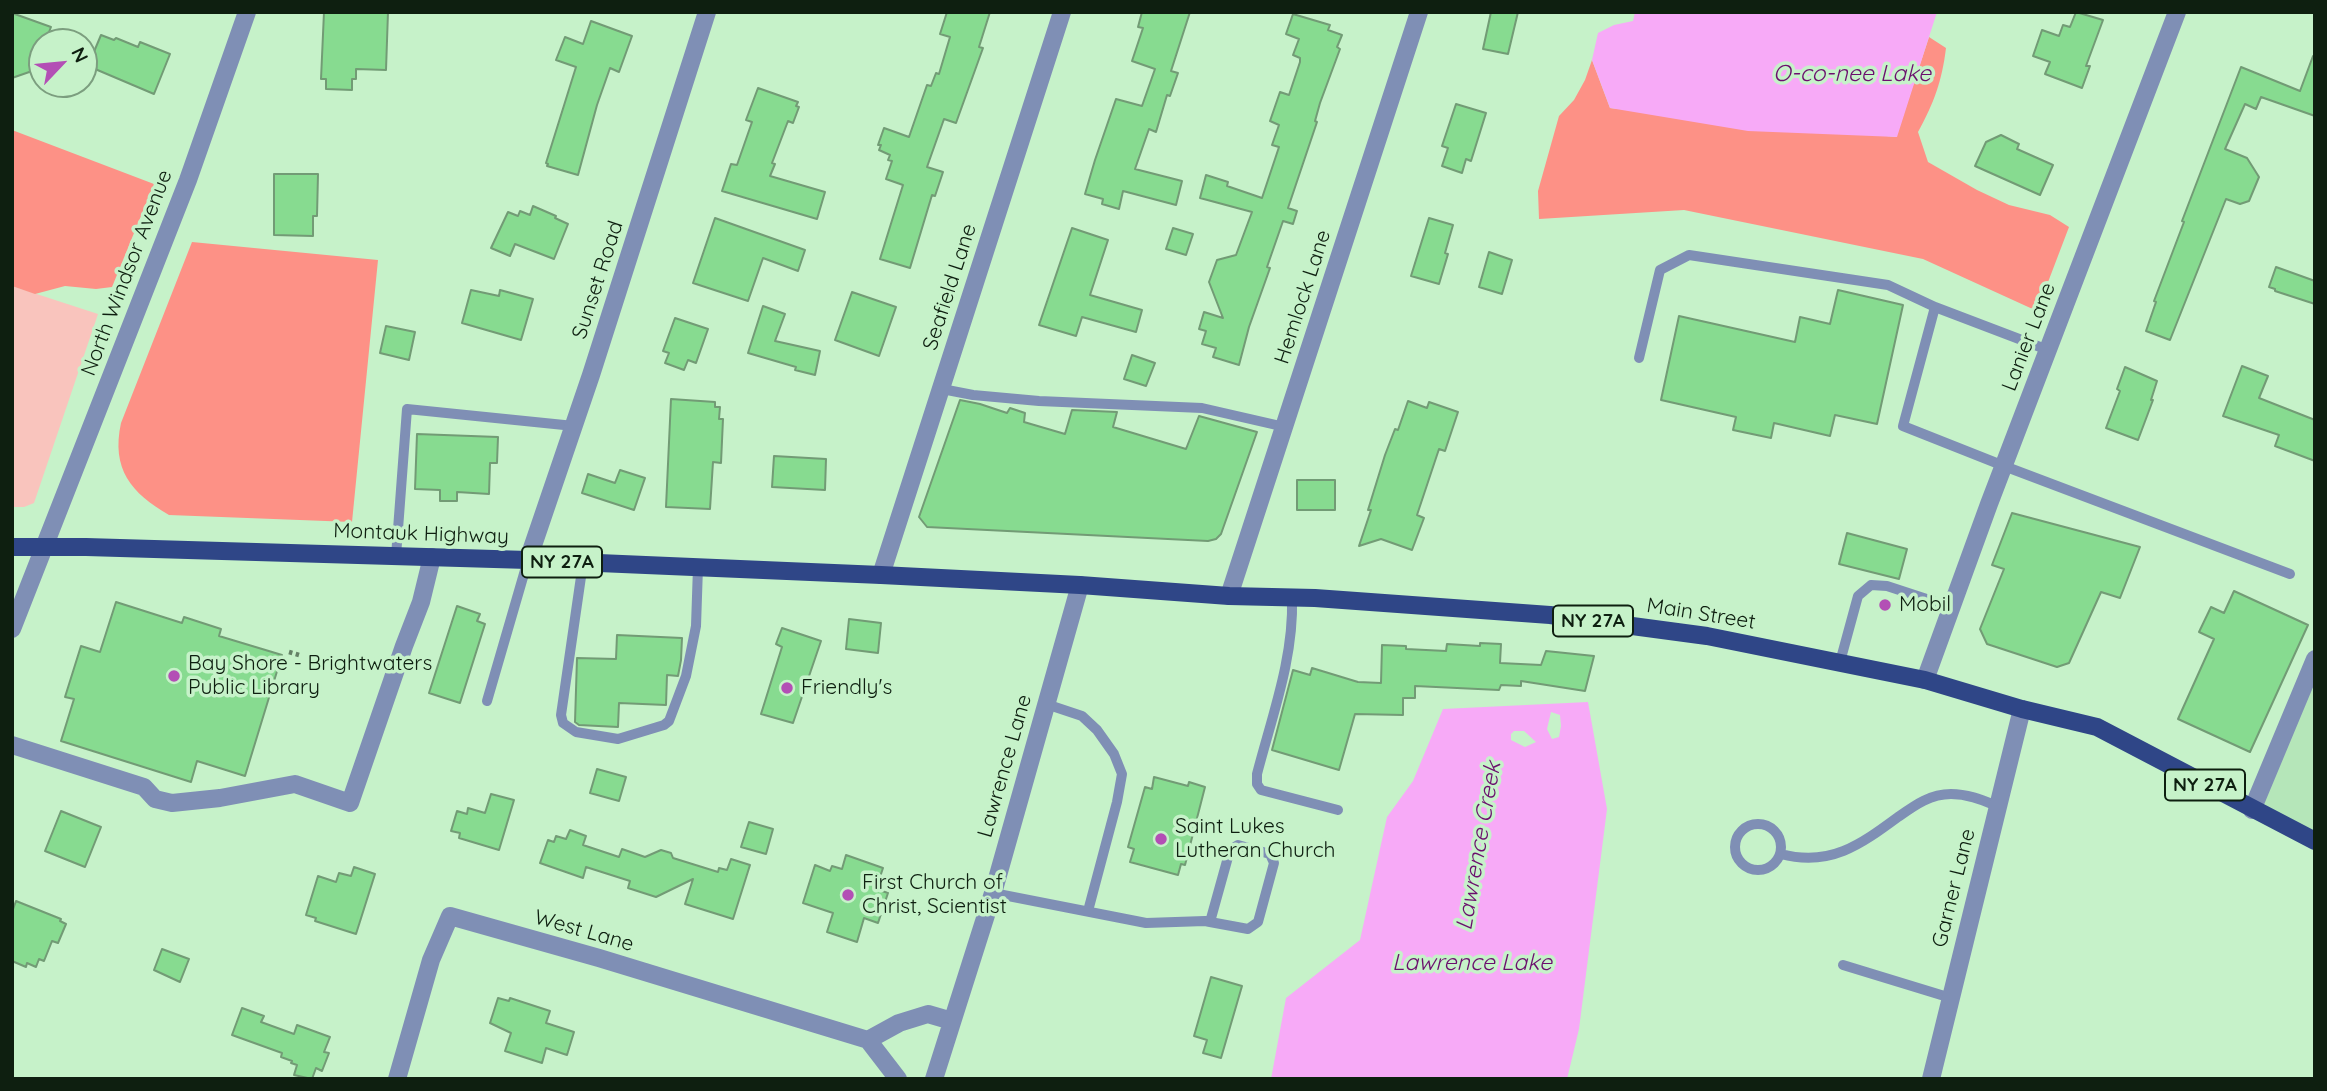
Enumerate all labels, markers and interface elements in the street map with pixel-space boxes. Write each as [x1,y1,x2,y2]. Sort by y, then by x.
north arrow [28,28,98,98]
text: N [66,43,94,66]
water label: O-co-nee Lake [1773,60,1931,88]
street label: North Windsor Avenue [76,166,178,380]
street label: Sunset Road [567,218,629,342]
street label: Seafield Lane [918,221,982,353]
street label: Hemlock Lane [1270,227,1336,367]
street label: Lanier Lane [1997,279,2061,395]
street label: Montauk Highway [333,518,509,550]
road number: NY 27A [522,547,602,578]
place label: Mobil [1899,592,1951,618]
street label: Main Street [1645,593,1757,635]
marker: Mobil [1877,597,1893,613]
road number: NY 27A [1553,606,1633,636]
place label: Bay Shore - Brightwaters Public Library [188,651,432,701]
marker: Bay Shore - Brightwaters Public Library [166,668,182,684]
place label: Friendly's [801,675,892,701]
marker: Friendly's [779,680,795,696]
street label: Lawrence Lane [973,692,1037,840]
water label: Lawrence Creek [1451,759,1507,933]
road number: NY 27A [2165,770,2245,800]
place label: Saint Lukes Lutheran Church [1175,814,1335,864]
street label: Garner Lane [1927,826,1981,950]
marker: Saint Lukes Lutheran Church [1153,831,1169,847]
place label: First Church of Christ, Scientist [862,870,1007,920]
marker: First Church of Christ, Scientist [840,887,856,903]
street label: West Lane [531,905,637,957]
water label: Lawrence Lake [1392,949,1552,977]

